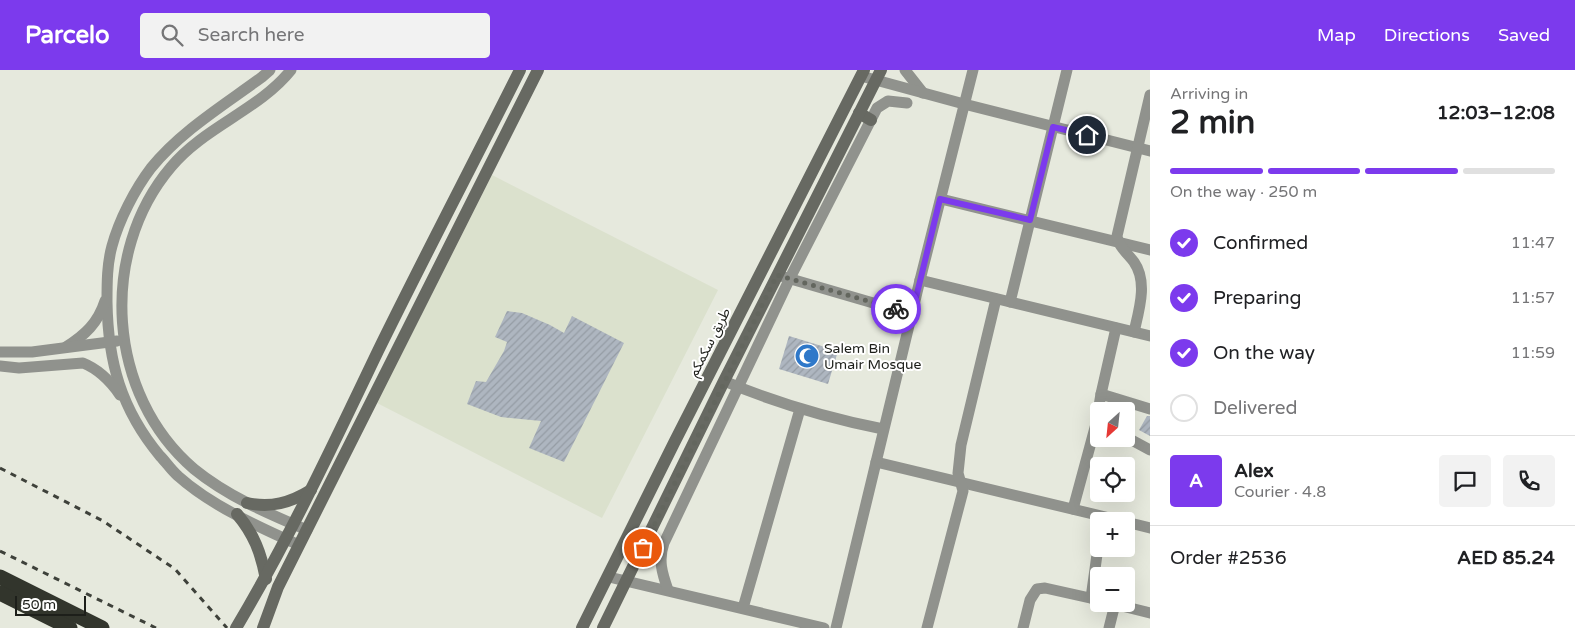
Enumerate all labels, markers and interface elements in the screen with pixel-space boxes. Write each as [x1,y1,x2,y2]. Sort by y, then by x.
search box [140,13,490,58]
text: Parcelo [25,21,110,50]
icon: search [158,21,186,49]
text: Search here [198,24,305,46]
text: Map [1317,24,1356,46]
text: Directions [1384,24,1470,46]
text: Saved [1498,24,1550,46]
text: Arriving in [1170,84,1248,104]
text: 12:03–12:08 [1437,102,1555,124]
text: 2 min [1170,104,1255,142]
pin [1066,114,1108,156]
icon: home [1073,121,1101,149]
text: On the way · 250 m [1170,182,1317,202]
icon: check [1170,229,1198,257]
text: Confirmed [1213,232,1308,254]
text: 11:47 [1511,233,1555,253]
courier [871,284,921,334]
icon: check [1170,284,1198,312]
text: Preparing [1213,287,1302,309]
text: 11:57 [1511,288,1555,308]
icon: bike [882,295,910,323]
street label: طريق سكمكم [685,305,736,380]
icon: check [1170,339,1198,367]
place label: Salem Bin Umair Mosque [824,340,921,373]
text: On the way [1213,342,1315,364]
mosque icon: Salem Bin Umair Mosque [794,343,820,369]
text: 11:59 [1511,343,1555,363]
text: Delivered [1213,397,1298,419]
north arrow [1090,402,1135,448]
map controls [1090,402,1135,612]
button: chat [1439,455,1491,507]
button: phone [1503,455,1555,507]
button: locate [1090,457,1135,502]
text: Alex [1234,460,1274,482]
text: A [1189,470,1203,492]
text: Courier · 4.8 [1234,482,1326,502]
button: + [1090,512,1135,557]
pin [622,527,664,569]
icon: bag [629,534,657,562]
text: Order #2536 [1170,547,1287,569]
text: AED 85.24 [1457,547,1555,569]
button: − [1090,567,1135,612]
scale bar [15,593,86,616]
text: 50 m [22,596,56,613]

